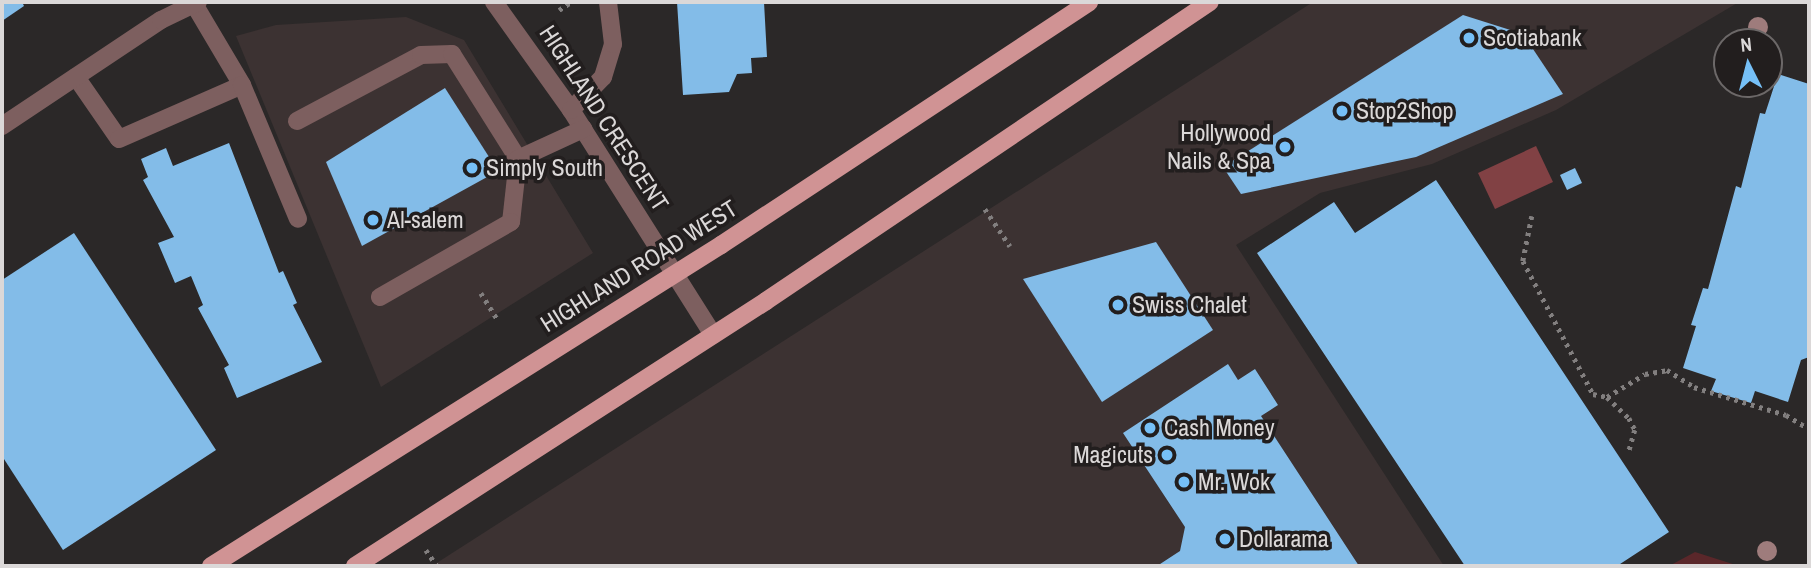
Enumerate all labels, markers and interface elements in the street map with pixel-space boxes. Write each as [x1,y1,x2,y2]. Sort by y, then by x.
street label: HIGHLAND CRESCENT [533,20,675,216]
place label: Scotiabank [1483,24,1581,52]
north arrow [1713,28,1783,98]
marker: Scotiabank [1461,30,1477,46]
text: N [1739,31,1753,58]
place label: Stop2Shop [1356,97,1453,125]
marker: Stop2Shop [1334,103,1350,119]
place label: Hollywood Nails & Spa [1167,119,1271,175]
marker: Hollywood Nails & Spa [1277,139,1293,155]
place label: Simply South [486,154,603,182]
marker: Simply South [464,160,480,176]
street label: HIGHLAND ROAD WEST [535,194,743,338]
place label: Al-salem [387,206,464,234]
marker: Al-salem [365,212,381,228]
place label: Swiss Chalet [1132,291,1247,319]
marker: Swiss Chalet [1110,297,1126,313]
place label: Cash Money [1164,414,1274,442]
marker: Cash Money [1142,420,1158,436]
place label: Magicuts [1073,441,1153,469]
marker: Magicuts [1159,447,1175,463]
place label: Mr. Wok [1198,468,1270,496]
marker: Mr. Wok [1176,474,1192,490]
place label: Dollarama [1239,525,1329,553]
marker: Dollarama [1217,531,1233,547]

